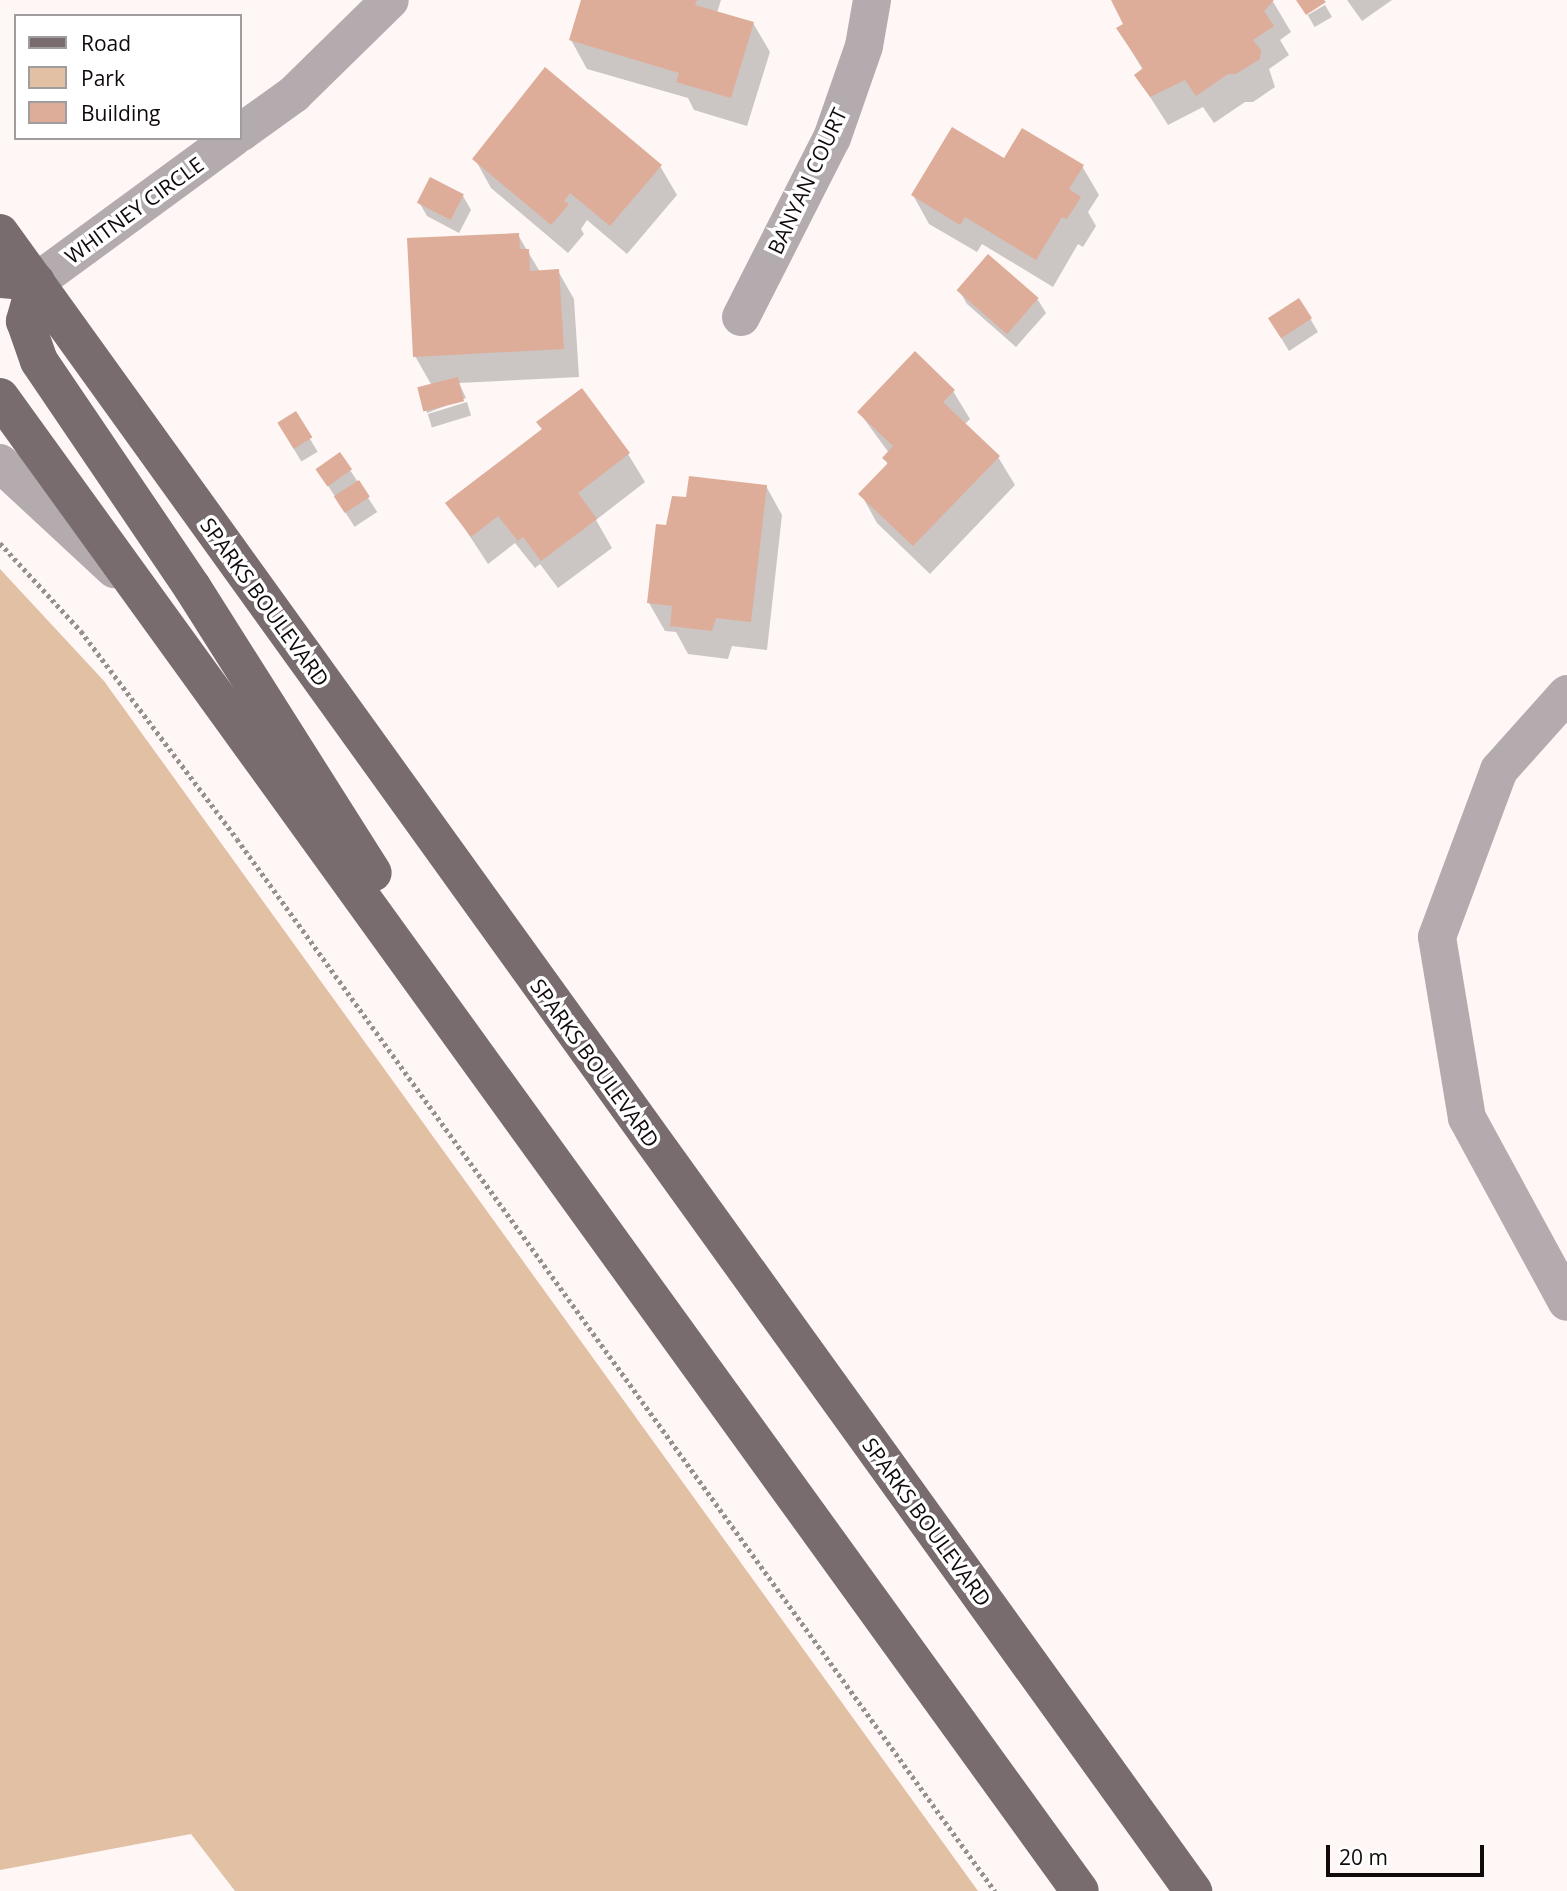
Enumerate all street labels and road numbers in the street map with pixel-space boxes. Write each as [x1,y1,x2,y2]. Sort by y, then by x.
street label: BANYAN COURT [762,104,852,258]
street label: WHITNEY CIRCLE [60,151,208,269]
street label: SPARKS BOULEVARD [195,513,335,691]
street label: SPARKS BOULEVARD [525,974,665,1152]
street label: SPARKS BOULEVARD [857,1433,997,1611]

